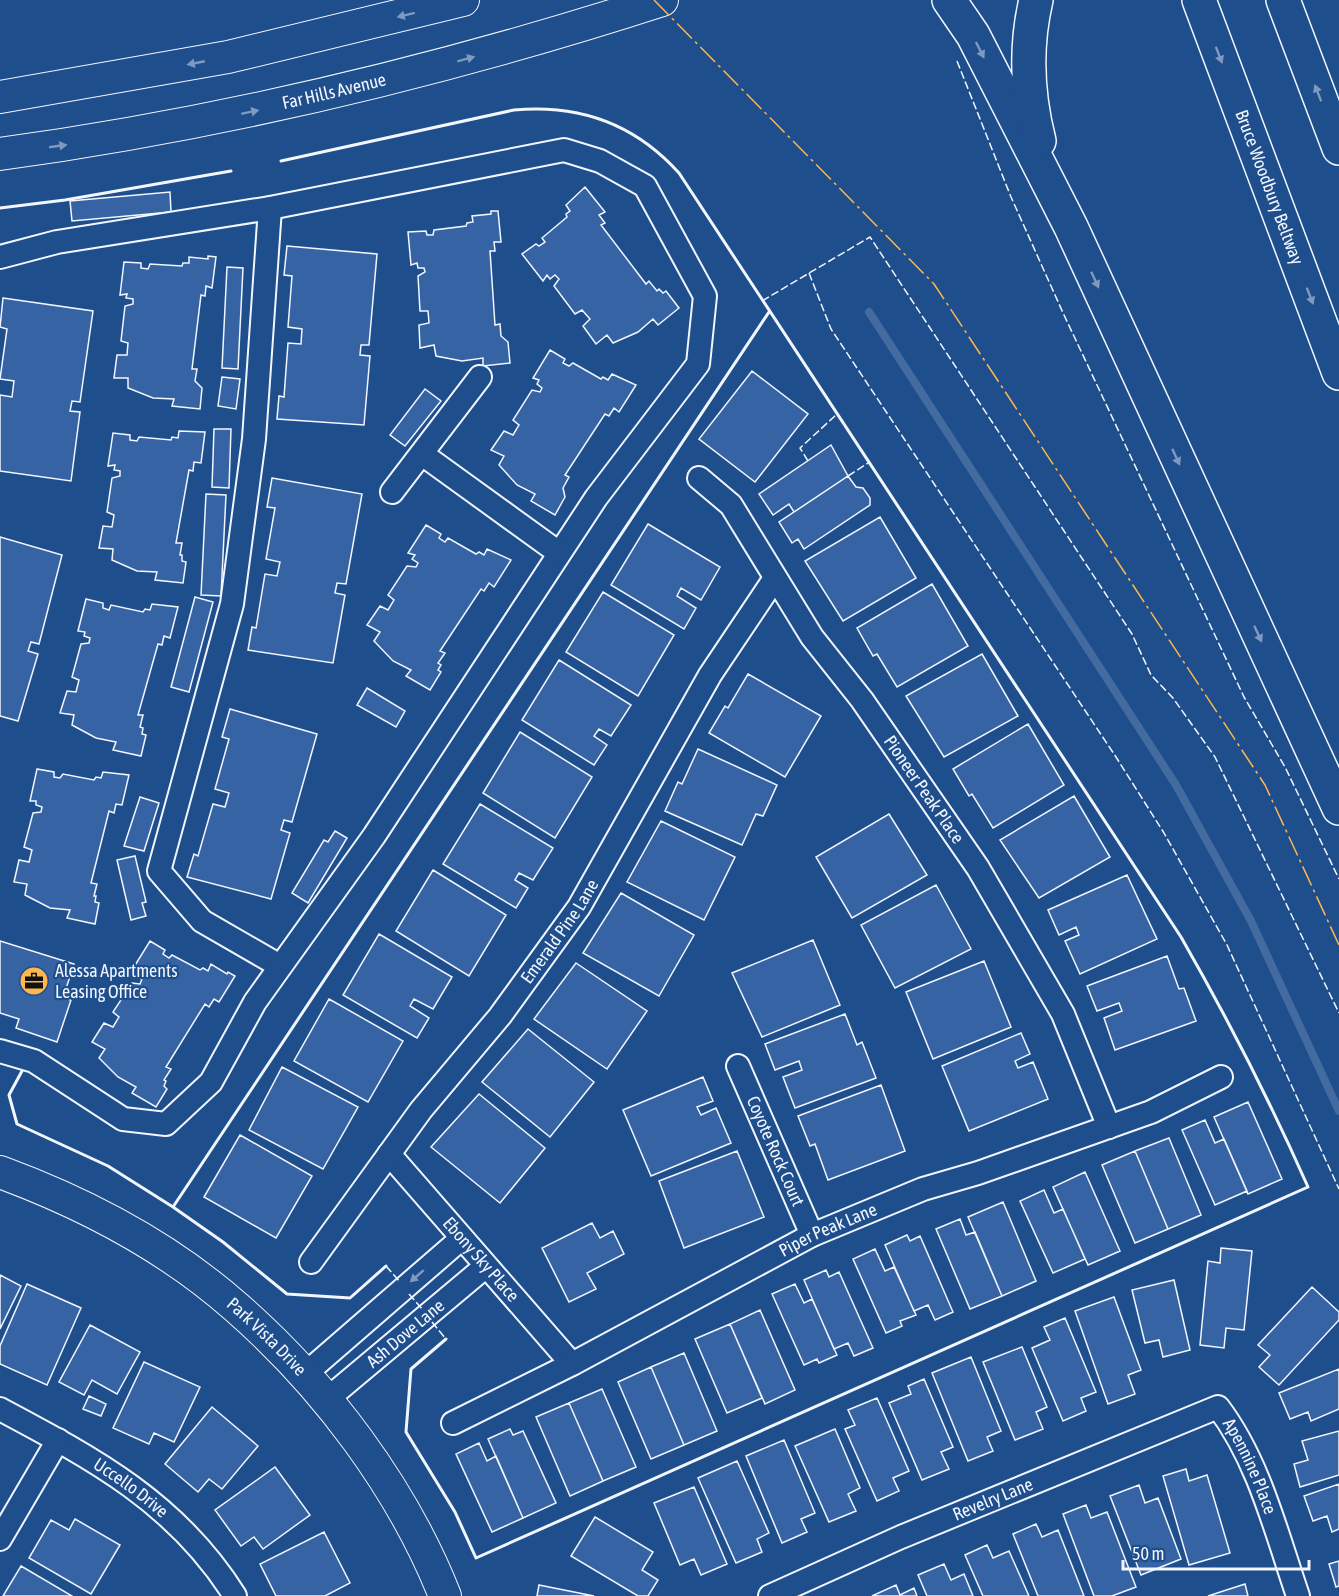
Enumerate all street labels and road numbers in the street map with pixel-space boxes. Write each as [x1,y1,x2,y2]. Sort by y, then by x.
street label: Far Hills Avenue [280,69,388,113]
street label: Bruce Woodbury Beltway [1231,107,1308,267]
street label: Pioneer Peak Place [880,731,969,847]
street label: Emerald Pine Lane [516,875,602,987]
street label: Coyote Rock Court [742,1093,809,1209]
street label: Piper Peak Lane [775,1198,880,1261]
street label: Ebony Sky Place [439,1213,524,1306]
street label: Park Vista Drive [223,1293,311,1380]
street label: Ash Dove Lane [362,1295,448,1372]
street label: Apennine Place [1219,1414,1281,1517]
street label: Uccello Drive [90,1453,173,1522]
street label: Revelry Lane [950,1473,1036,1525]

